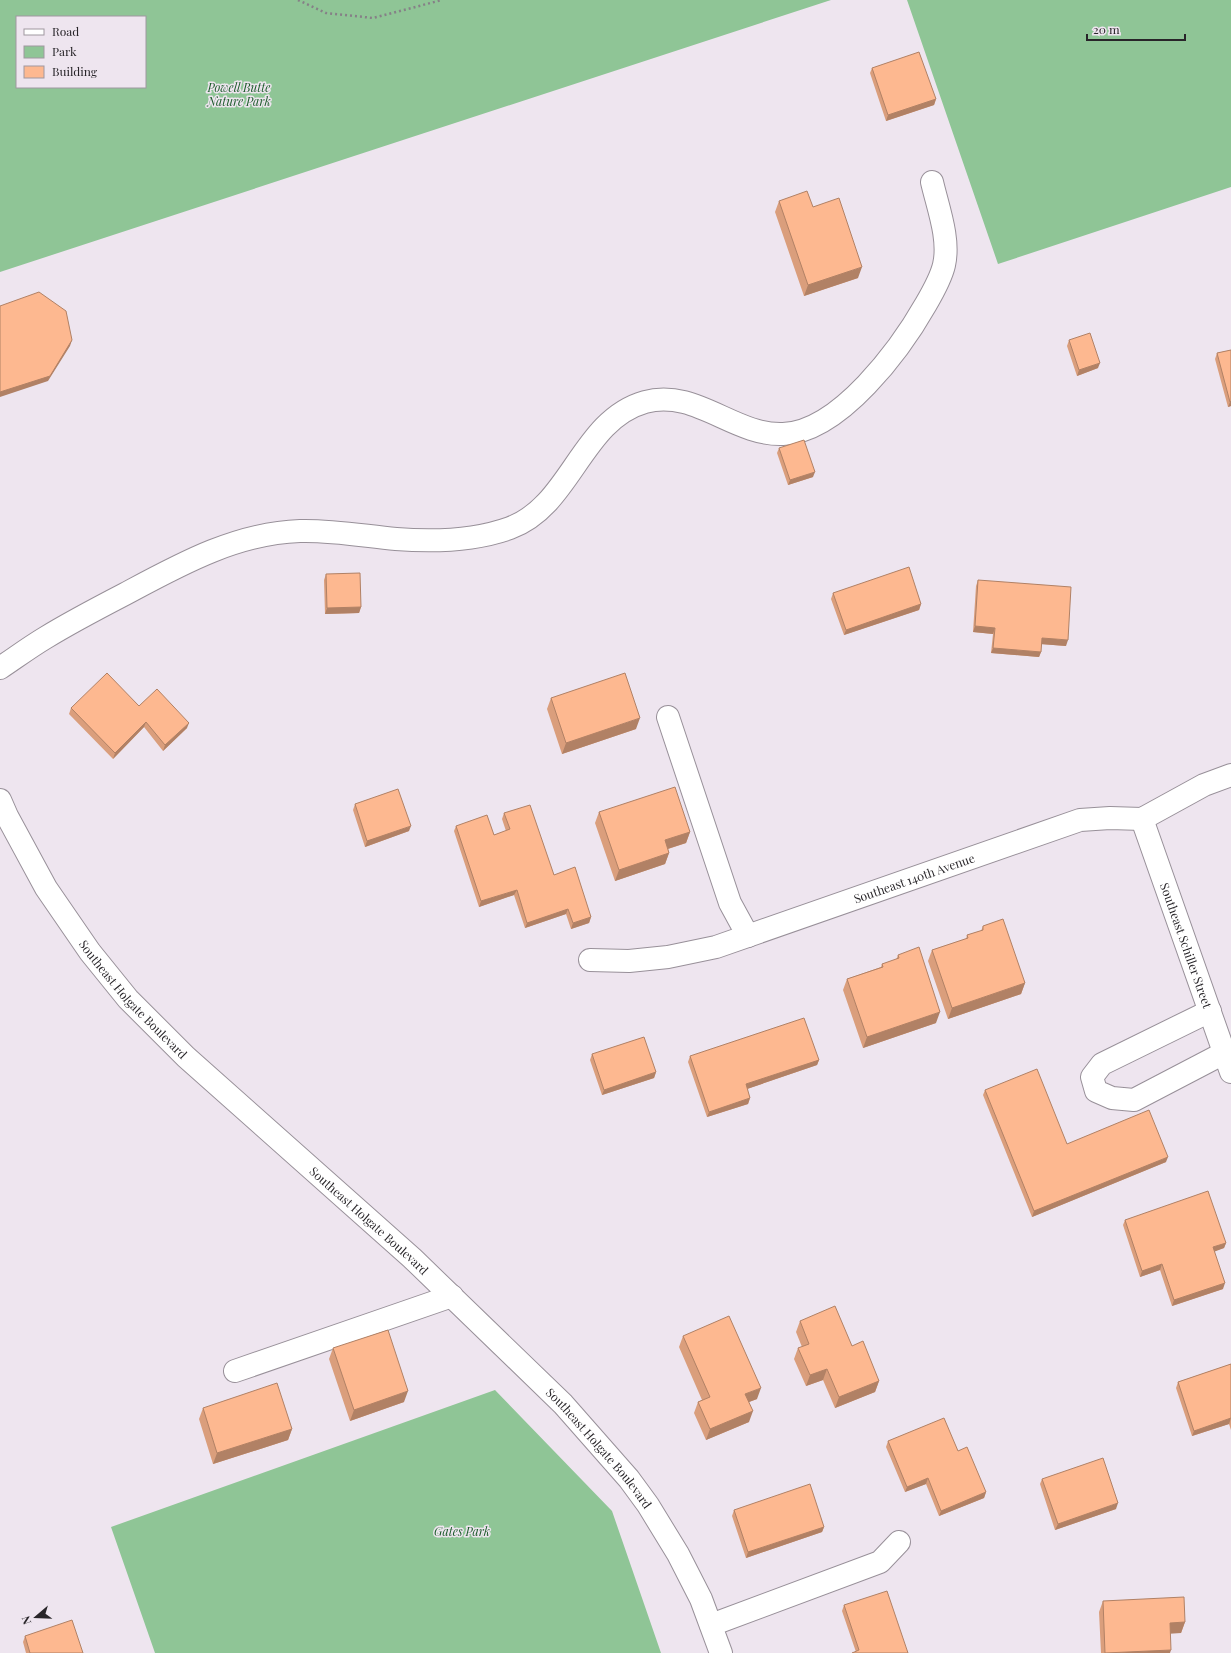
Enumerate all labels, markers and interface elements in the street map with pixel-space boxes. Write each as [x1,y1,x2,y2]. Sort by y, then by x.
legend [16,16,146,88]
scale bar [1087,16,1185,42]
text: 20 m [1093,21,1120,37]
text: Road [52,23,79,39]
text: Park [52,43,77,59]
text: Building [52,63,98,79]
park label: Powell Butte Nature Park [206,79,271,109]
street label: Southeast 140th Avenue [851,849,977,906]
street label: Southeast Schiller Street [1157,881,1216,1011]
street label: Southeast Holgate Boulevard [76,937,191,1062]
street label: Southeast Holgate Boulevard [306,1163,432,1278]
street label: Southeast Holgate Boulevard [543,1384,656,1511]
park label: Gates Park [434,1523,490,1539]
north arrow [16,1597,56,1637]
text: N [18,1614,34,1627]

